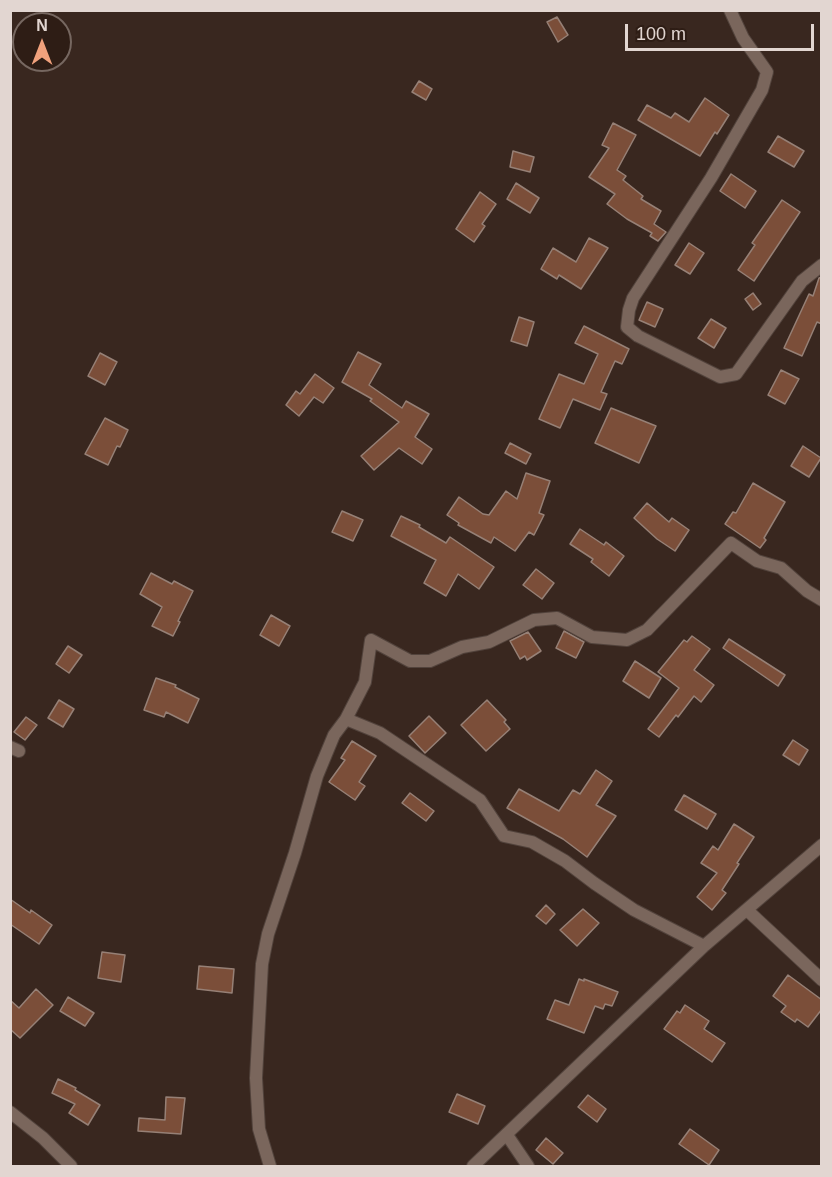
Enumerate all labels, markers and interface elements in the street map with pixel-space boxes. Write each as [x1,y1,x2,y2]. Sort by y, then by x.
north arrow [12,12,72,72]
scale bar [628,12,817,50]
text: N [36,17,48,34]
text: 100 m [636,24,686,44]

